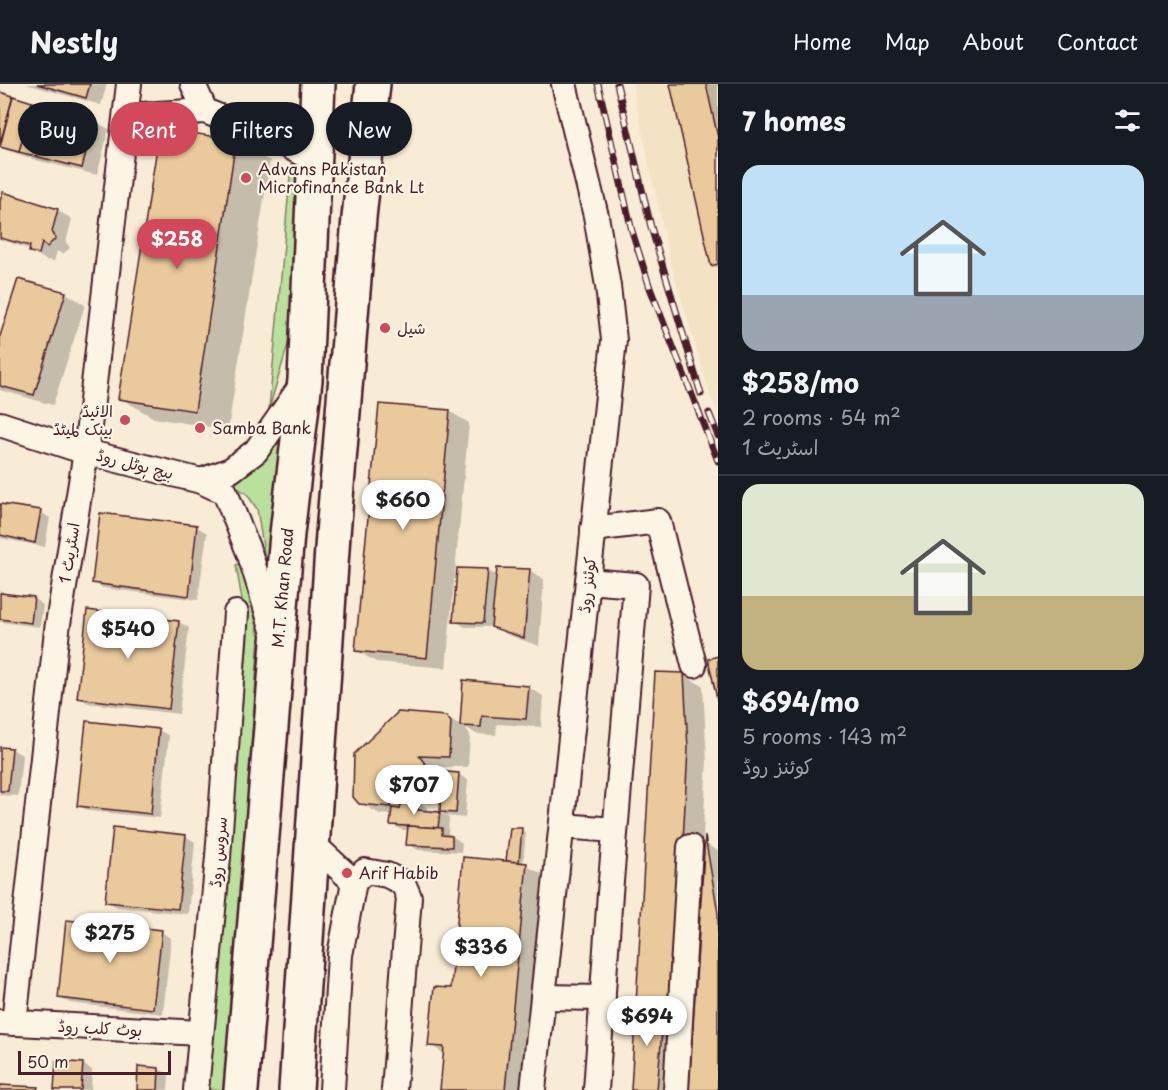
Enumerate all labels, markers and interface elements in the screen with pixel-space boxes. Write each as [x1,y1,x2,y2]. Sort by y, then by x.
text: Nestly [30,20,118,63]
text: Home [793,25,852,57]
text: Map [885,25,930,57]
text: About [963,25,1024,57]
text: Contact [1057,25,1138,57]
text: 7 homes [742,101,846,140]
chip: Buy [18,102,98,156]
chip: Rent [110,102,198,156]
chip: Filters [210,102,314,156]
chip: New [326,102,412,156]
icon: filters [1111,104,1144,137]
place label: Advans Pakistan Microfinance Bank Lt [258,156,424,198]
marker: Advans Pakistan Microfinance Bank Lt [239,171,253,185]
icon: home [889,204,997,312]
pin: $258 [141,219,213,270]
text: $258 [151,223,203,253]
place label: شیل [397,315,426,339]
marker: شیل [378,321,392,335]
text: $258/mo [742,363,859,402]
place label: الائیڈ بینک لمیٹڈ [53,398,113,440]
text: 2 rooms · 54 m² [742,402,901,432]
marker: الائیڈ بینک لمیٹڈ [118,413,132,427]
place label: Samba Bank [212,415,312,439]
marker: Samba Bank [193,421,207,435]
text: اسٹریٹ 1 [742,432,819,462]
street label: بیچ ہوٹل روڈ [94,442,176,486]
pin: $660 [367,480,439,531]
text: $660 [376,484,430,514]
street label: اسٹریٹ 1 [51,521,85,585]
icon: home [889,523,997,631]
street label: M.T. Khan Road [265,526,299,649]
street label: کوئنز روڈ [571,555,601,614]
pin: $540 [92,609,164,660]
text: $540 [101,613,155,643]
text: $694/mo [742,682,859,721]
text: 5 rooms · 143 m² [742,721,907,751]
text: کوئنز روڈ [742,751,813,781]
pin: $707 [378,765,450,816]
text: $707 [389,769,439,799]
street label: سروس روڈ [202,815,232,888]
place label: Arif Habib [359,860,438,884]
marker: Arif Habib [340,866,354,880]
pin: $275 [74,913,146,964]
text: $275 [85,917,135,947]
pin: $336 [445,927,517,978]
text: $336 [454,931,508,961]
pin: $694 [611,996,683,1047]
text: $694 [621,1000,673,1030]
street label: بوٹ کلب روڈ [57,1013,143,1041]
scale bar [18,1048,171,1076]
text: 50 m [27,1049,68,1073]

